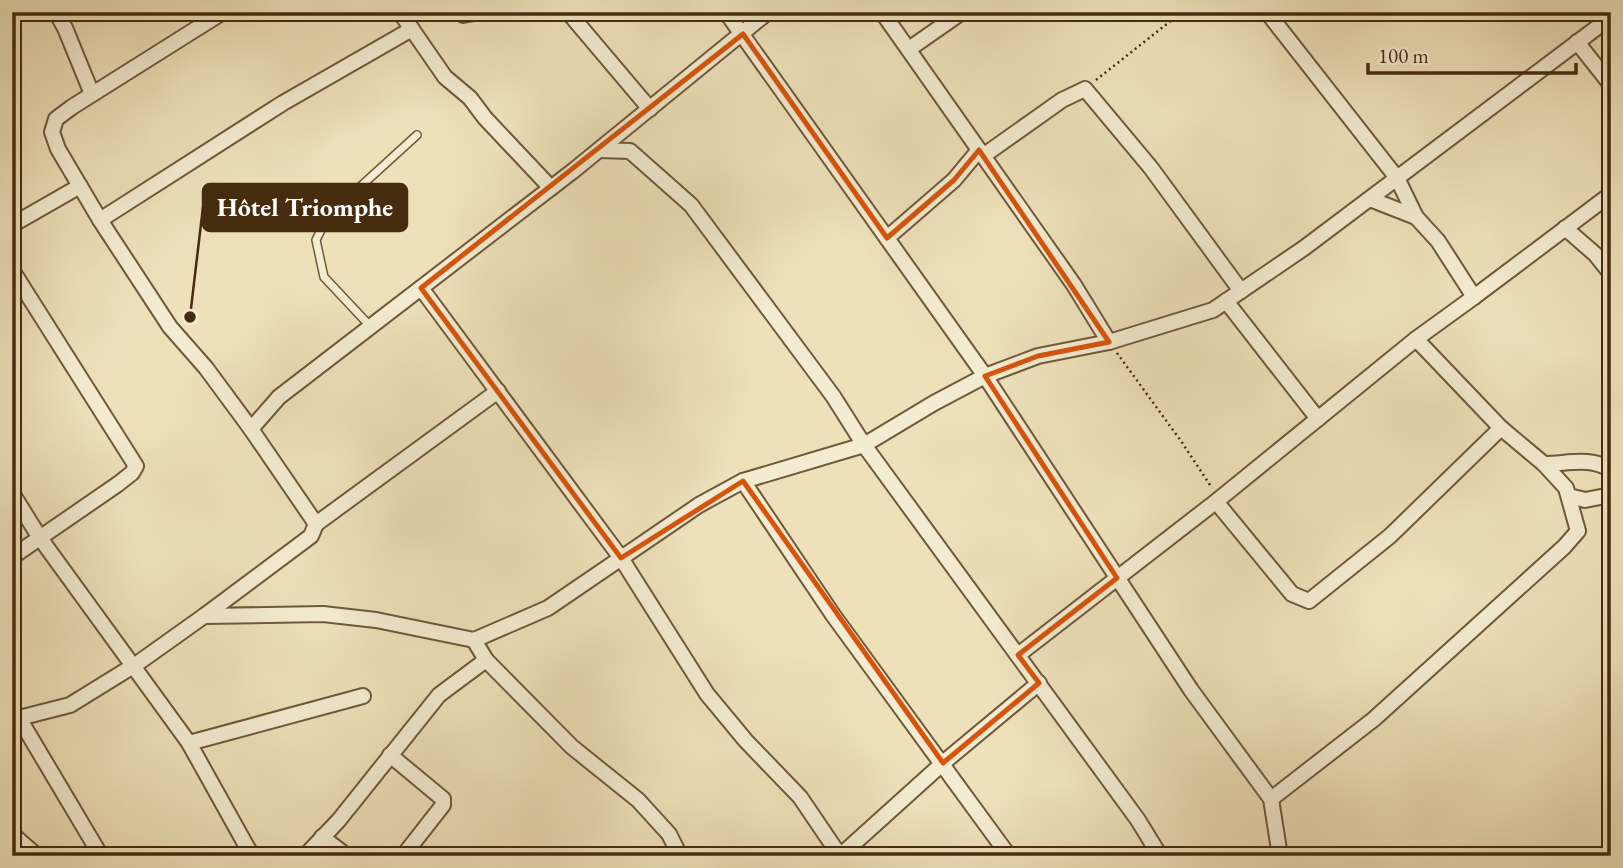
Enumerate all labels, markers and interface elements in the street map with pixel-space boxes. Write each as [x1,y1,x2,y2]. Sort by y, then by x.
scale bar [1368,32,1576,76]
text: 100 m [1378,42,1429,69]
callout: Hôtel Triomphe [203,184,407,231]
text: Hôtel Triomphe [217,190,393,224]

